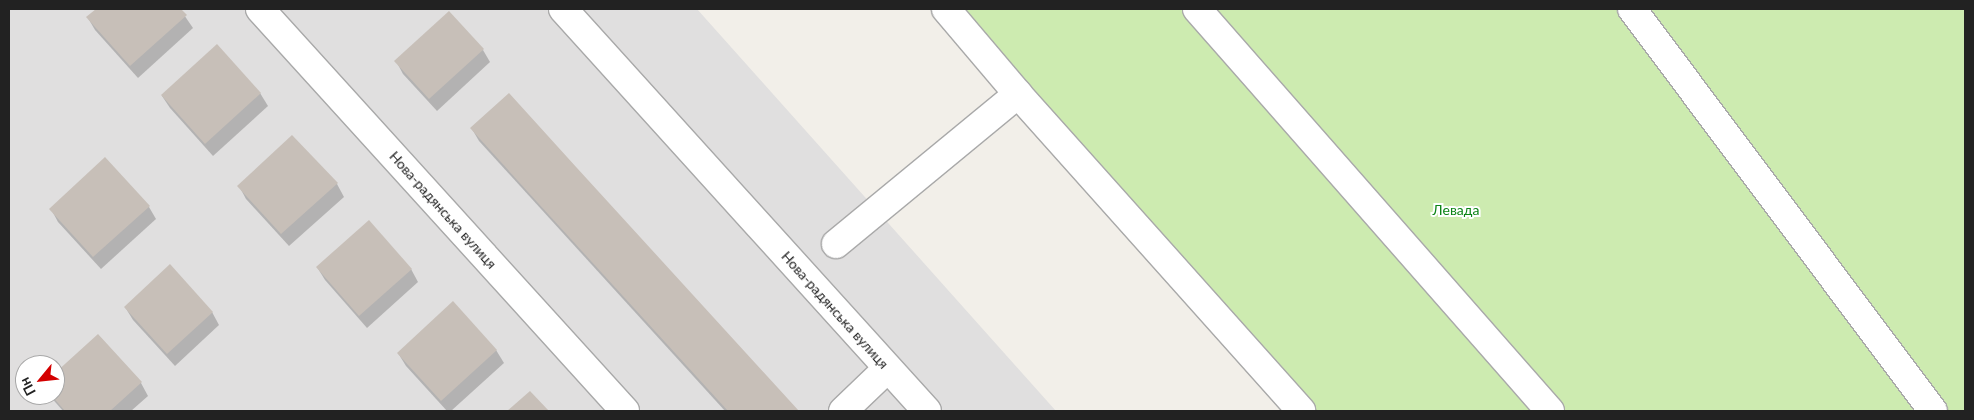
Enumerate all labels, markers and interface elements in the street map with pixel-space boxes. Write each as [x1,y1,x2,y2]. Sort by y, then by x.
street label: Нова-радянська вулиця [386,148,500,272]
park label: Левада [1433,202,1479,218]
street label: Нова-радянська вулиця [778,248,892,372]
north arrow [15,355,65,405]
text: Пн [15,375,39,399]

